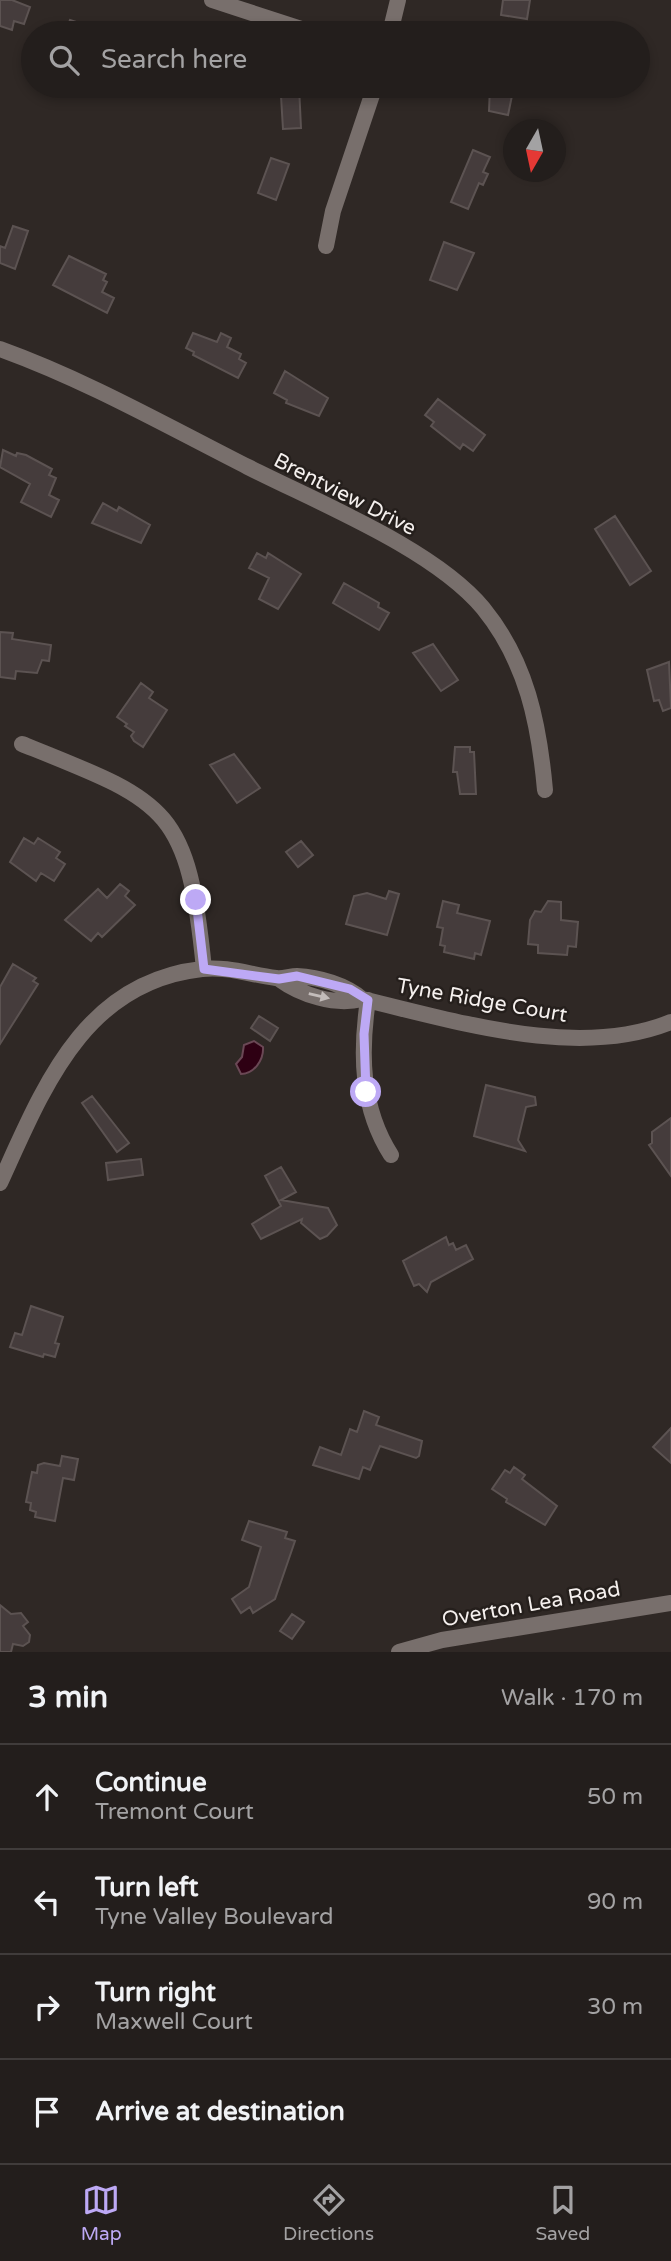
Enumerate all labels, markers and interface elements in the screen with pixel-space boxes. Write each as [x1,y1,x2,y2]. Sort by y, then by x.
search box [21,21,650,98]
icon: search [45,41,83,79]
text: Search here [101,44,247,75]
north arrow [503,119,566,182]
street label: Brentview Drive [269,448,420,541]
route end [180,884,211,915]
street label: Tyne Ridge Court [395,973,569,1028]
one-way arrow [308,991,330,1002]
route start [350,1076,381,1107]
street label: Overton Lea Road [440,1576,622,1633]
text: 3 min [28,1679,108,1716]
text: Walk · 170 m [501,1684,643,1712]
text: Continue [95,1767,207,1798]
icon: ahead [28,1778,66,1816]
text: 50 m [587,1783,643,1811]
text: Tremont Court [95,1798,254,1826]
text: Turn left [95,1872,198,1903]
icon: left [28,1883,66,1921]
text: 90 m [587,1888,643,1916]
text: Tyne Valley Boulevard [95,1903,333,1931]
text: Turn right [95,1977,216,2008]
icon: right [28,1988,66,2026]
text: 30 m [587,1993,643,2021]
text: Maxwell Court [95,2008,253,2036]
icon: arrive [28,2093,66,2131]
text: Arrive at destination [95,2096,345,2127]
tab: Map [81,2181,122,2245]
tab: Directions [283,2181,374,2245]
tab: Saved [535,2181,590,2245]

